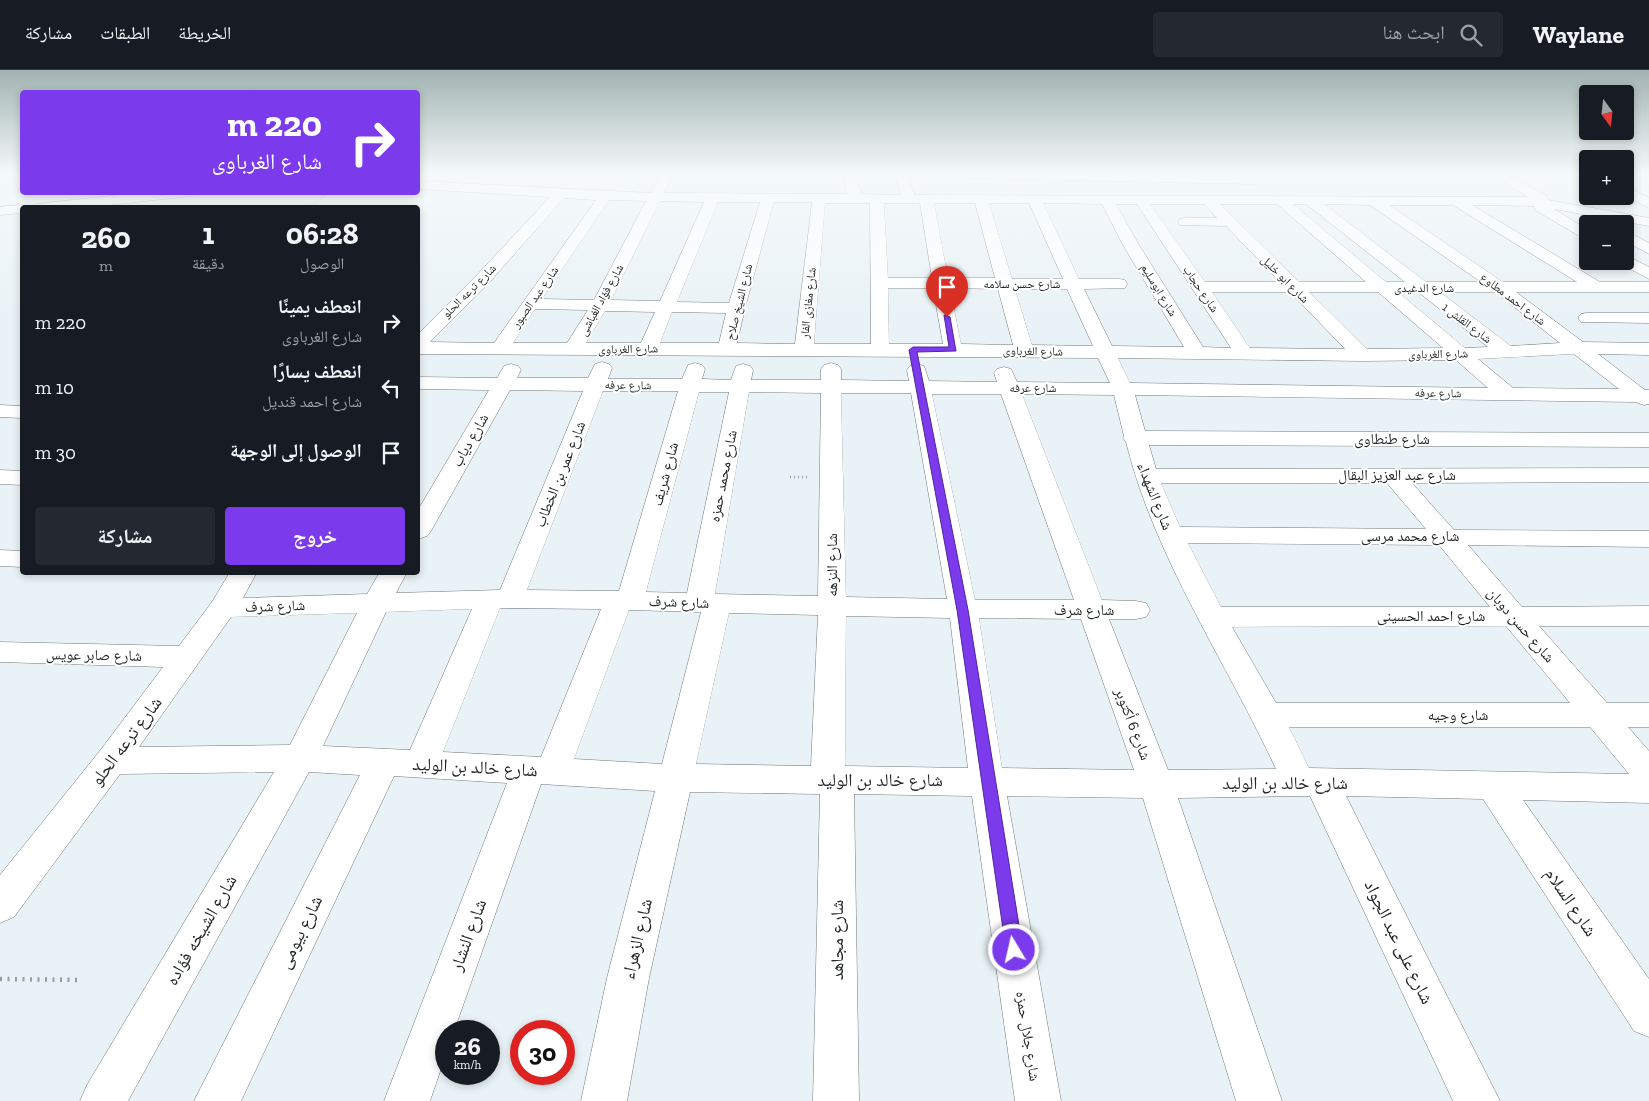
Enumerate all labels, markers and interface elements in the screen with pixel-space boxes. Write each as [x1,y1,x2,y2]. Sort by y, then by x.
search box [1153,12,1503,57]
text: Waylane [1533,20,1624,49]
text: ابحث هنا [1382,21,1445,44]
icon: search [1457,21,1485,49]
text: مشاركة [25,22,72,44]
text: الطبقات [100,22,150,44]
text: الخريطة [178,22,231,44]
north arrow [1579,85,1634,140]
map controls [1579,85,1634,270]
text: 220 m [227,103,322,145]
icon: right [340,110,405,175]
text: شارع الغرباوى [212,148,322,175]
button: + [1579,150,1634,205]
button: − [1579,215,1634,270]
text: 1 [202,216,214,252]
text: 06:28 [286,216,359,252]
text: 260 [81,220,131,256]
street label: شارع ابو خليل [1257,252,1312,307]
text: دقيقة [192,254,224,273]
text: الوصول [300,254,344,273]
text: m [99,256,113,275]
street label: شارع ترعه الحلو [439,261,500,322]
street label: شارع ابوسليم [1137,261,1180,319]
street label: شارع فؤاد الغباشى [576,262,627,339]
street label: شارع الشيخ صلاح [723,262,756,342]
street label: شارع عبد الصبور [508,263,562,332]
street label: شارع حجاب [1179,263,1222,316]
pin [926,266,968,317]
street label: شارع مغازى الفار [797,267,820,340]
street label: شارع احمد مطاوع [1477,270,1549,329]
icon: arrive [933,273,961,301]
street label: شارع حسن سلامه [984,277,1061,292]
street label: شارع الدغيدى [1394,281,1454,296]
text: انعطف يمينًا [278,295,362,318]
street label: شارع القلش 1 [1439,300,1494,347]
icon: right [377,309,405,337]
text: 220 m [35,311,86,334]
text: شارع الغرباوى [282,327,362,346]
street label: شارع الغرباوى [598,341,658,358]
street label: شارع الغرباوى [1003,343,1063,360]
street label: شارع الغرباوى [1408,346,1468,363]
text: انعطف يسارًا [272,360,362,383]
icon: left [377,374,405,402]
text: 10 m [35,376,74,399]
street label: شارع عرفه [604,378,652,393]
street label: شارع عرفه [1010,381,1057,396]
street label: شارع عرفه [1414,386,1462,401]
text: شارع احمد قنديل [262,392,362,411]
street label: شارع دياب [448,410,493,470]
street label: شارع عمر بن الخطاب [530,418,590,530]
street label: شارع محمد حمزه [705,428,742,524]
street label: شارع طنطاوى [1354,430,1430,449]
text: الوصول إلى الوجهة [230,439,362,462]
icon: arrive [377,439,405,467]
street label: شارع شريف [648,440,683,508]
text: 30 m [35,441,76,464]
street label: شارع الشهداء [1132,459,1177,533]
street label: شارع عبد العزيز البقال [1338,466,1456,485]
button: مشاركة [35,507,215,565]
button: خروج [225,507,405,565]
street label: شارع محمد مرسى [1361,527,1459,546]
street label: شارع النزهه [823,533,842,597]
street label: شارع حسن دوبان [1483,584,1559,667]
street label: شارع شرف [648,592,710,613]
street label: شارع شرف [244,596,306,617]
street label: شارع شرف [1054,601,1114,620]
street label: شارع احمد الحسينى [1377,607,1485,626]
street label: شارع صابر عويس [46,645,142,666]
street label: شارع 6 أكتوبر [1110,685,1155,763]
street label: شارع ترعه الحلو [85,692,167,790]
street label: شارع وجيه [1428,706,1488,725]
street label: شارع خالد بن الوليد [412,753,538,781]
street label: شارع خالد بن الوليد [817,769,943,791]
street label: شارع خالد بن الوليد [1222,772,1348,794]
street label: شارع السلام [1539,863,1602,941]
street label: شارع الشيخه فؤاده [160,871,242,989]
street label: شارع على عبد الجواد [1359,876,1439,1008]
street label: شارع بيومى [273,892,327,972]
street label: شارع النشار [444,896,491,975]
street label: شارع الزهراء [617,896,657,982]
street label: شارع مجاهد [826,900,848,980]
position arrow [987,923,1039,975]
street label: شارع جلال حمزه [1011,990,1044,1083]
speed limit sign: 30 [510,1020,575,1085]
text: 26 [454,1031,481,1061]
text: km/h [454,1058,481,1072]

